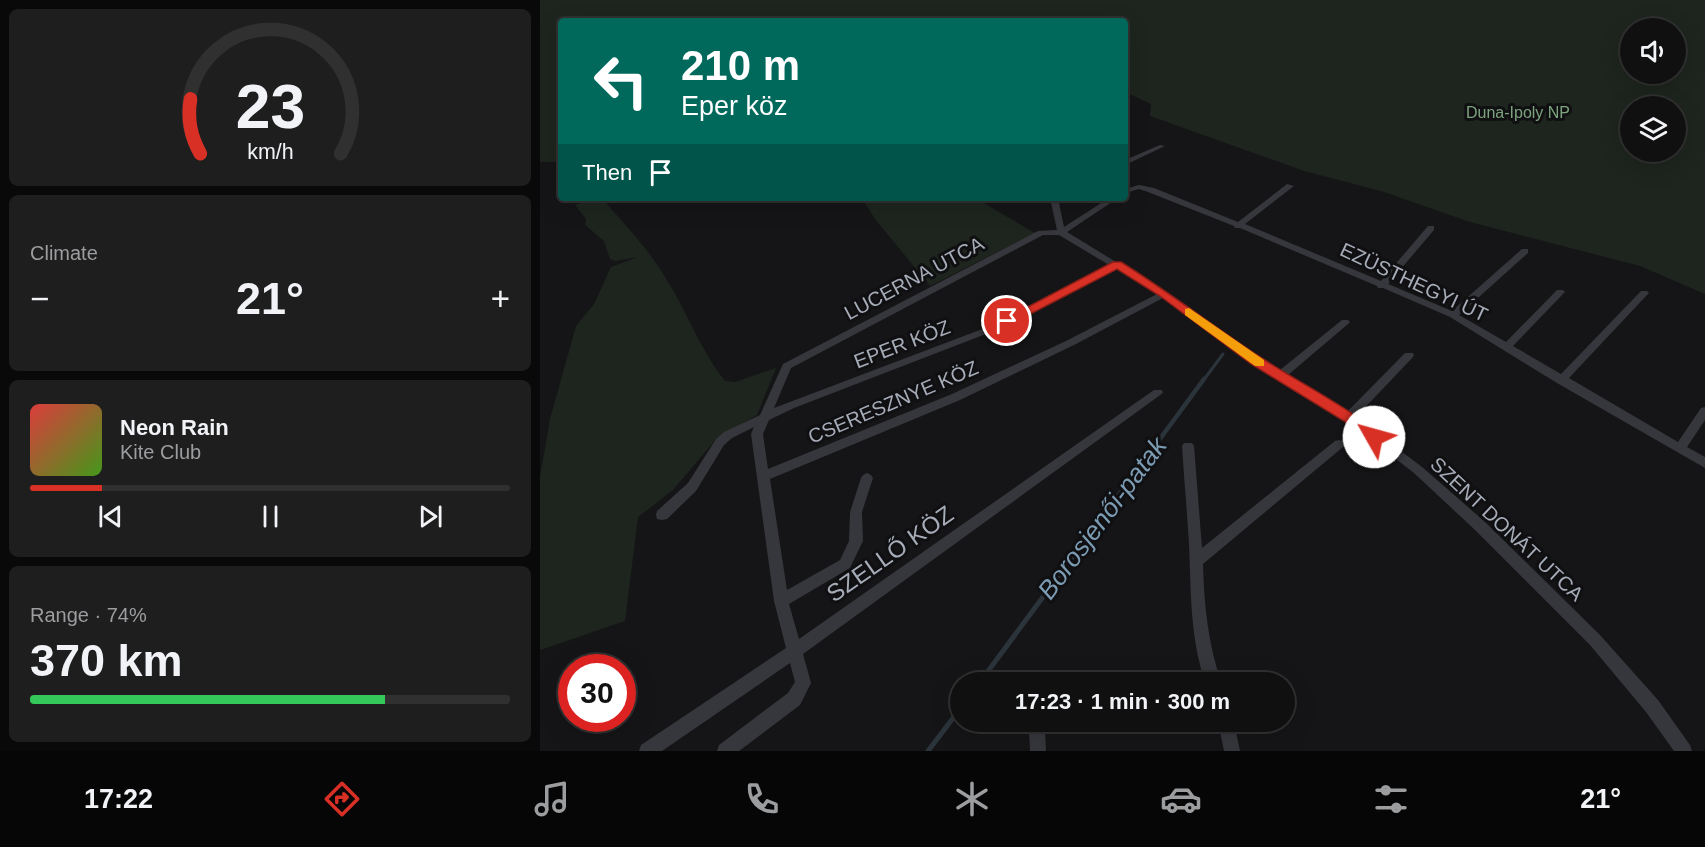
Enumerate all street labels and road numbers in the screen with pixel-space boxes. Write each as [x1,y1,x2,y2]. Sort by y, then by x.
street label: LUCERNA UTCA [841,232,988,324]
street label: EZÜSTHEGYI ÚT [1337,238,1491,326]
street label: EPER KÖZ [851,316,953,372]
street label: CSERESZNYE KÖZ [805,356,981,448]
street label: SZENT DONÁT UTCA [1426,453,1588,606]
street label: SZELLŐ KÖZ [821,500,958,607]

